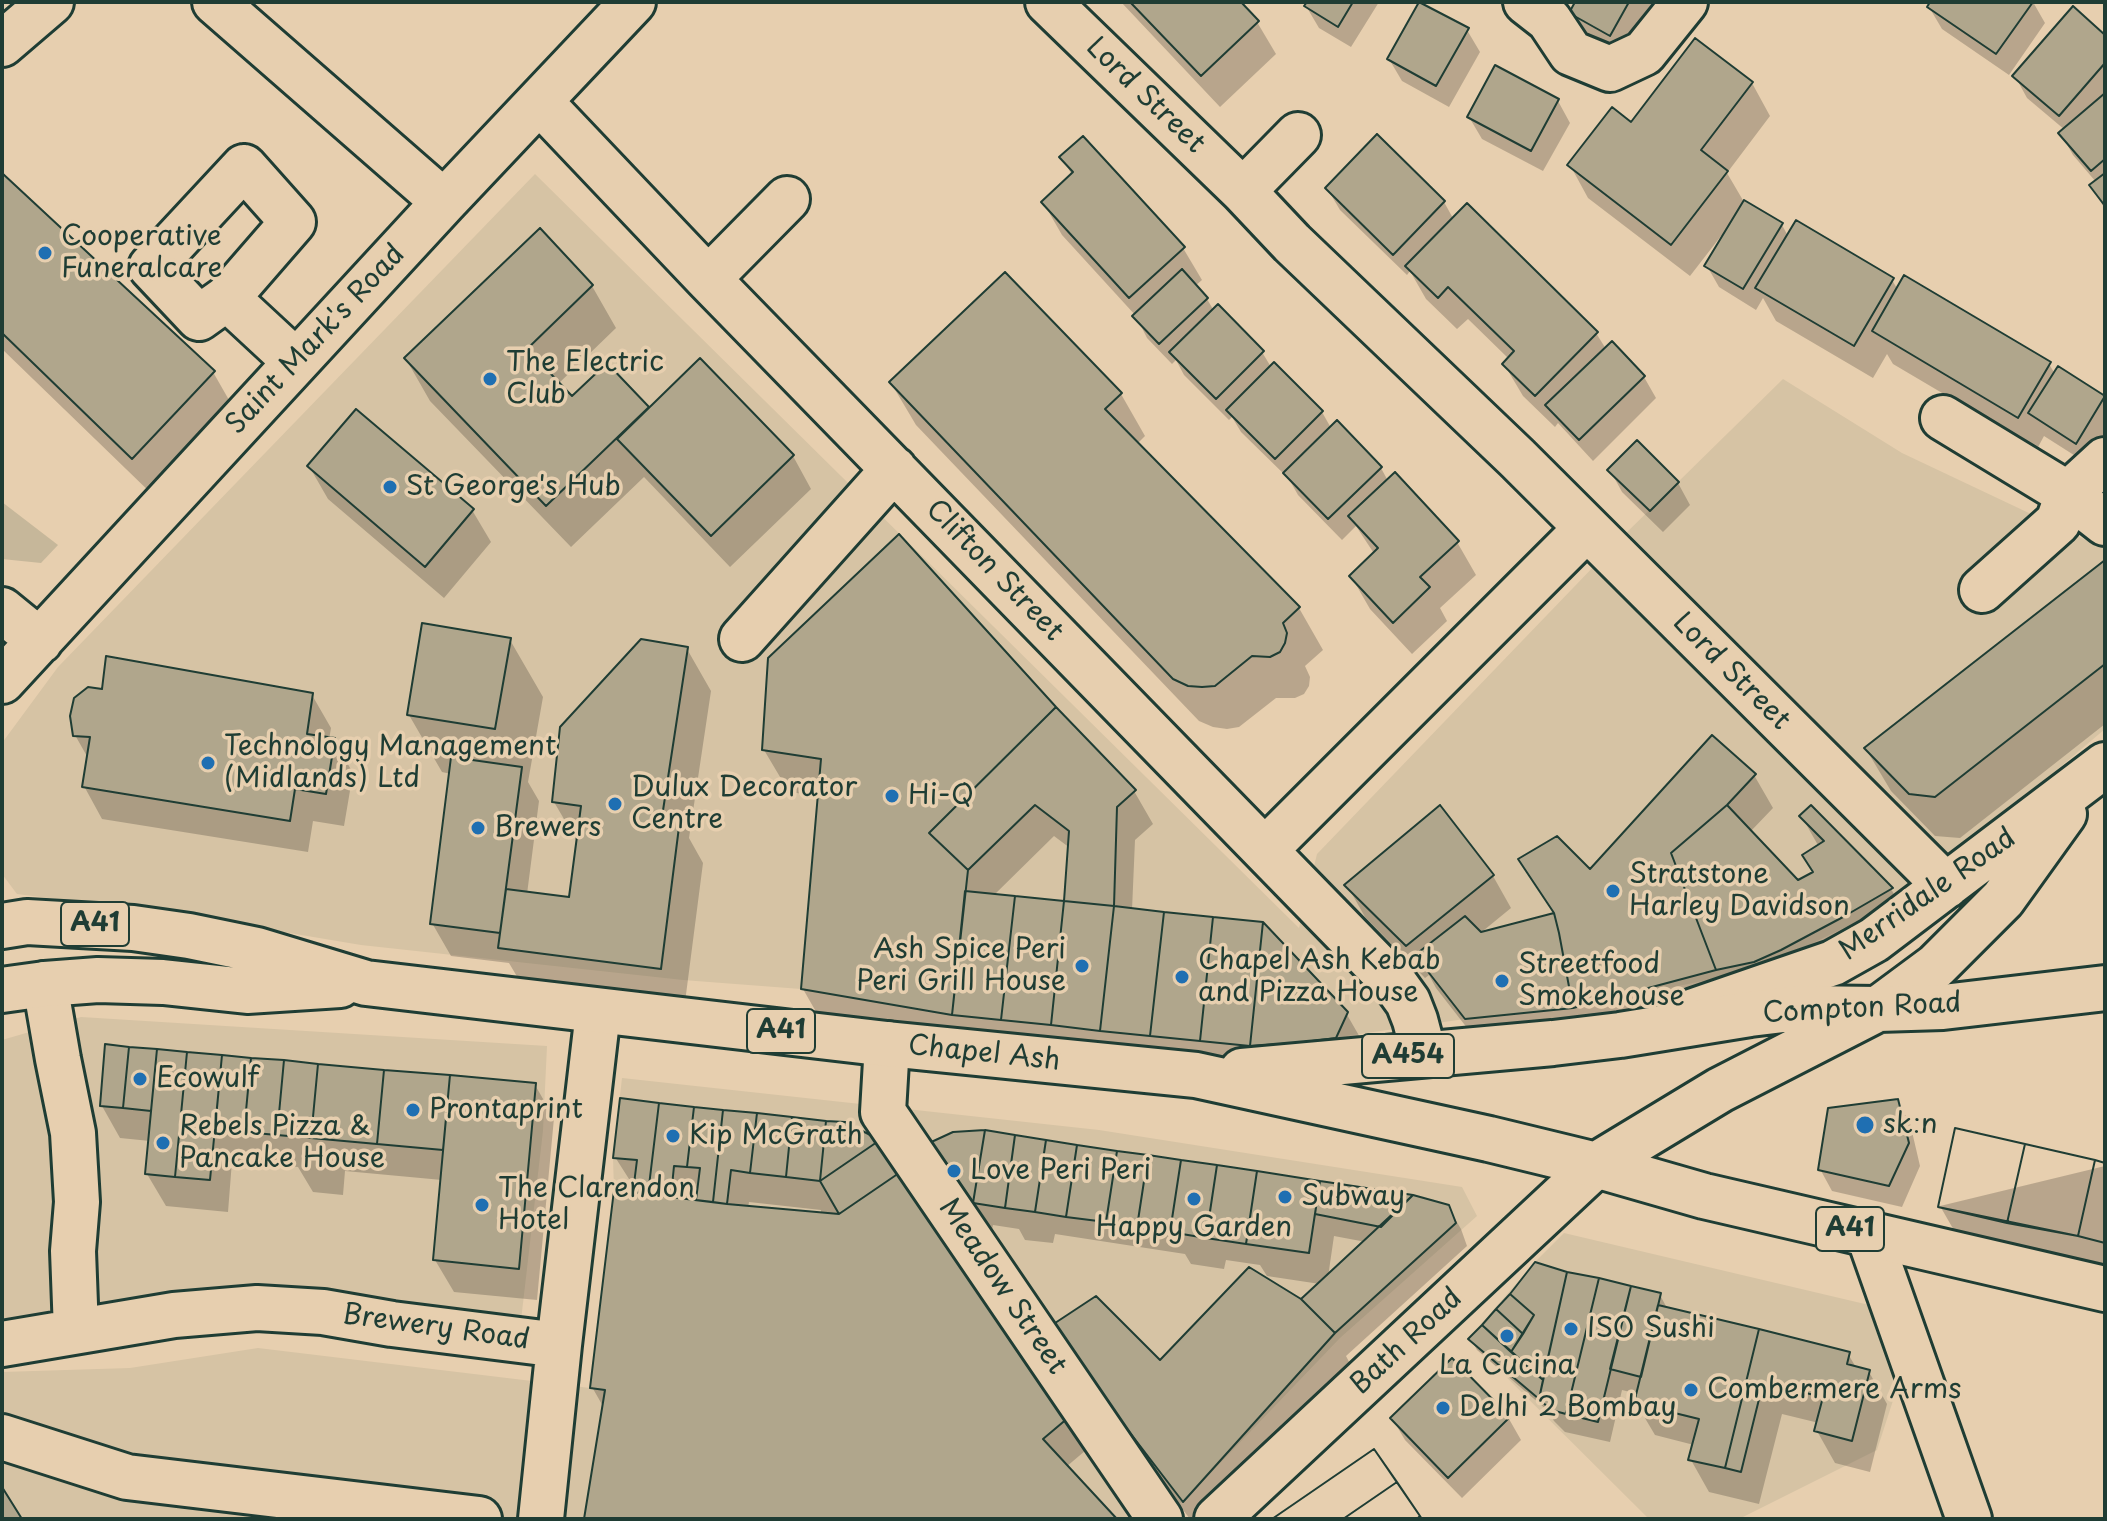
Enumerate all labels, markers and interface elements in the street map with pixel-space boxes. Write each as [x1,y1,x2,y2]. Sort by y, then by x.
street label: Lord Street [1079,31,1211,161]
place label: Cooperative Funeralcare [61,220,222,286]
street label: Saint Mark's Road [220,238,412,442]
marker: Cooperative Funeralcare [36,244,54,262]
place label: The Electric Club [506,346,664,412]
marker: The Electric Club [481,370,499,388]
place label: St George's Hub [406,470,621,504]
marker: St George's Hub [381,478,399,496]
street label: Clifton Street [918,493,1070,649]
street label: Lord Street [1665,606,1797,738]
place label: Technology Management (Midlands) Ltd [224,730,556,796]
marker: Technology Management (Midlands) Ltd [199,754,217,772]
place label: Dulux Decorator Centre [631,771,857,837]
place label: Hi-Q [908,779,974,813]
marker: Hi-Q [883,787,901,805]
marker: Dulux Decorator Centre [606,795,624,813]
place label: Brewers [494,811,601,845]
marker: Brewers [469,819,487,837]
street label: Merridale Road [1833,822,2023,968]
place label: Stratstone Harley Davidson [1629,858,1850,924]
marker: Stratstone Harley Davidson [1604,882,1622,900]
road number: A41 [61,902,129,946]
place label: Ash Spice Peri Peri Grill House [856,933,1066,999]
place label: Chapel Ash Kebab and Pizza House [1198,944,1441,1010]
place label: Streetfood Smokehouse [1518,948,1685,1014]
marker: Ash Spice Peri Peri Grill House [1073,957,1091,975]
marker: Chapel Ash Kebab and Pizza House [1173,968,1191,986]
marker: Streetfood Smokehouse [1493,972,1511,990]
street label: Compton Road [1762,987,1962,1031]
road number: A41 [747,1009,815,1053]
street label: Chapel Ash [906,1029,1062,1079]
road number: A454 [1362,1034,1454,1078]
place label: Ecowulf [156,1062,259,1096]
marker: Ecowulf [131,1070,149,1088]
place label: Prontaprint [429,1093,583,1127]
marker: Prontaprint [404,1101,422,1119]
place label: sk:n [1883,1108,1938,1142]
place label: Rebels Pizza & Pancake House [179,1110,385,1176]
marker: sk:n [1854,1114,1876,1136]
place label: Kip McGrath [689,1119,863,1153]
marker: Kip McGrath [664,1127,682,1145]
marker: Rebels Pizza & Pancake House [154,1134,172,1152]
place label: Love Peri Peri [970,1154,1151,1188]
marker: Love Peri Peri [945,1162,963,1180]
place label: The Clarendon Hotel [498,1172,696,1238]
place label: Subway [1301,1180,1405,1214]
marker: Subway [1276,1188,1294,1206]
marker: Happy Garden [1185,1190,1203,1208]
street label: Meadow Street [931,1193,1073,1381]
marker: The Clarendon Hotel [473,1196,491,1214]
road number: A41 [1816,1207,1884,1251]
place label: Happy Garden [1096,1211,1292,1245]
street label: Bath Road [1344,1282,1470,1402]
street label: Brewery Road [340,1298,532,1358]
place label: ISO Sushi [1587,1312,1715,1346]
marker: ISO Sushi [1562,1320,1580,1338]
marker: La Cucina [1498,1327,1516,1345]
place label: La Cucina [1439,1349,1575,1383]
place label: Combermere Arms [1707,1373,1961,1407]
marker: Combermere Arms [1682,1381,1700,1399]
place label: Delhi 2 Bombay [1459,1391,1676,1425]
marker: Delhi 2 Bombay [1434,1399,1452,1417]

